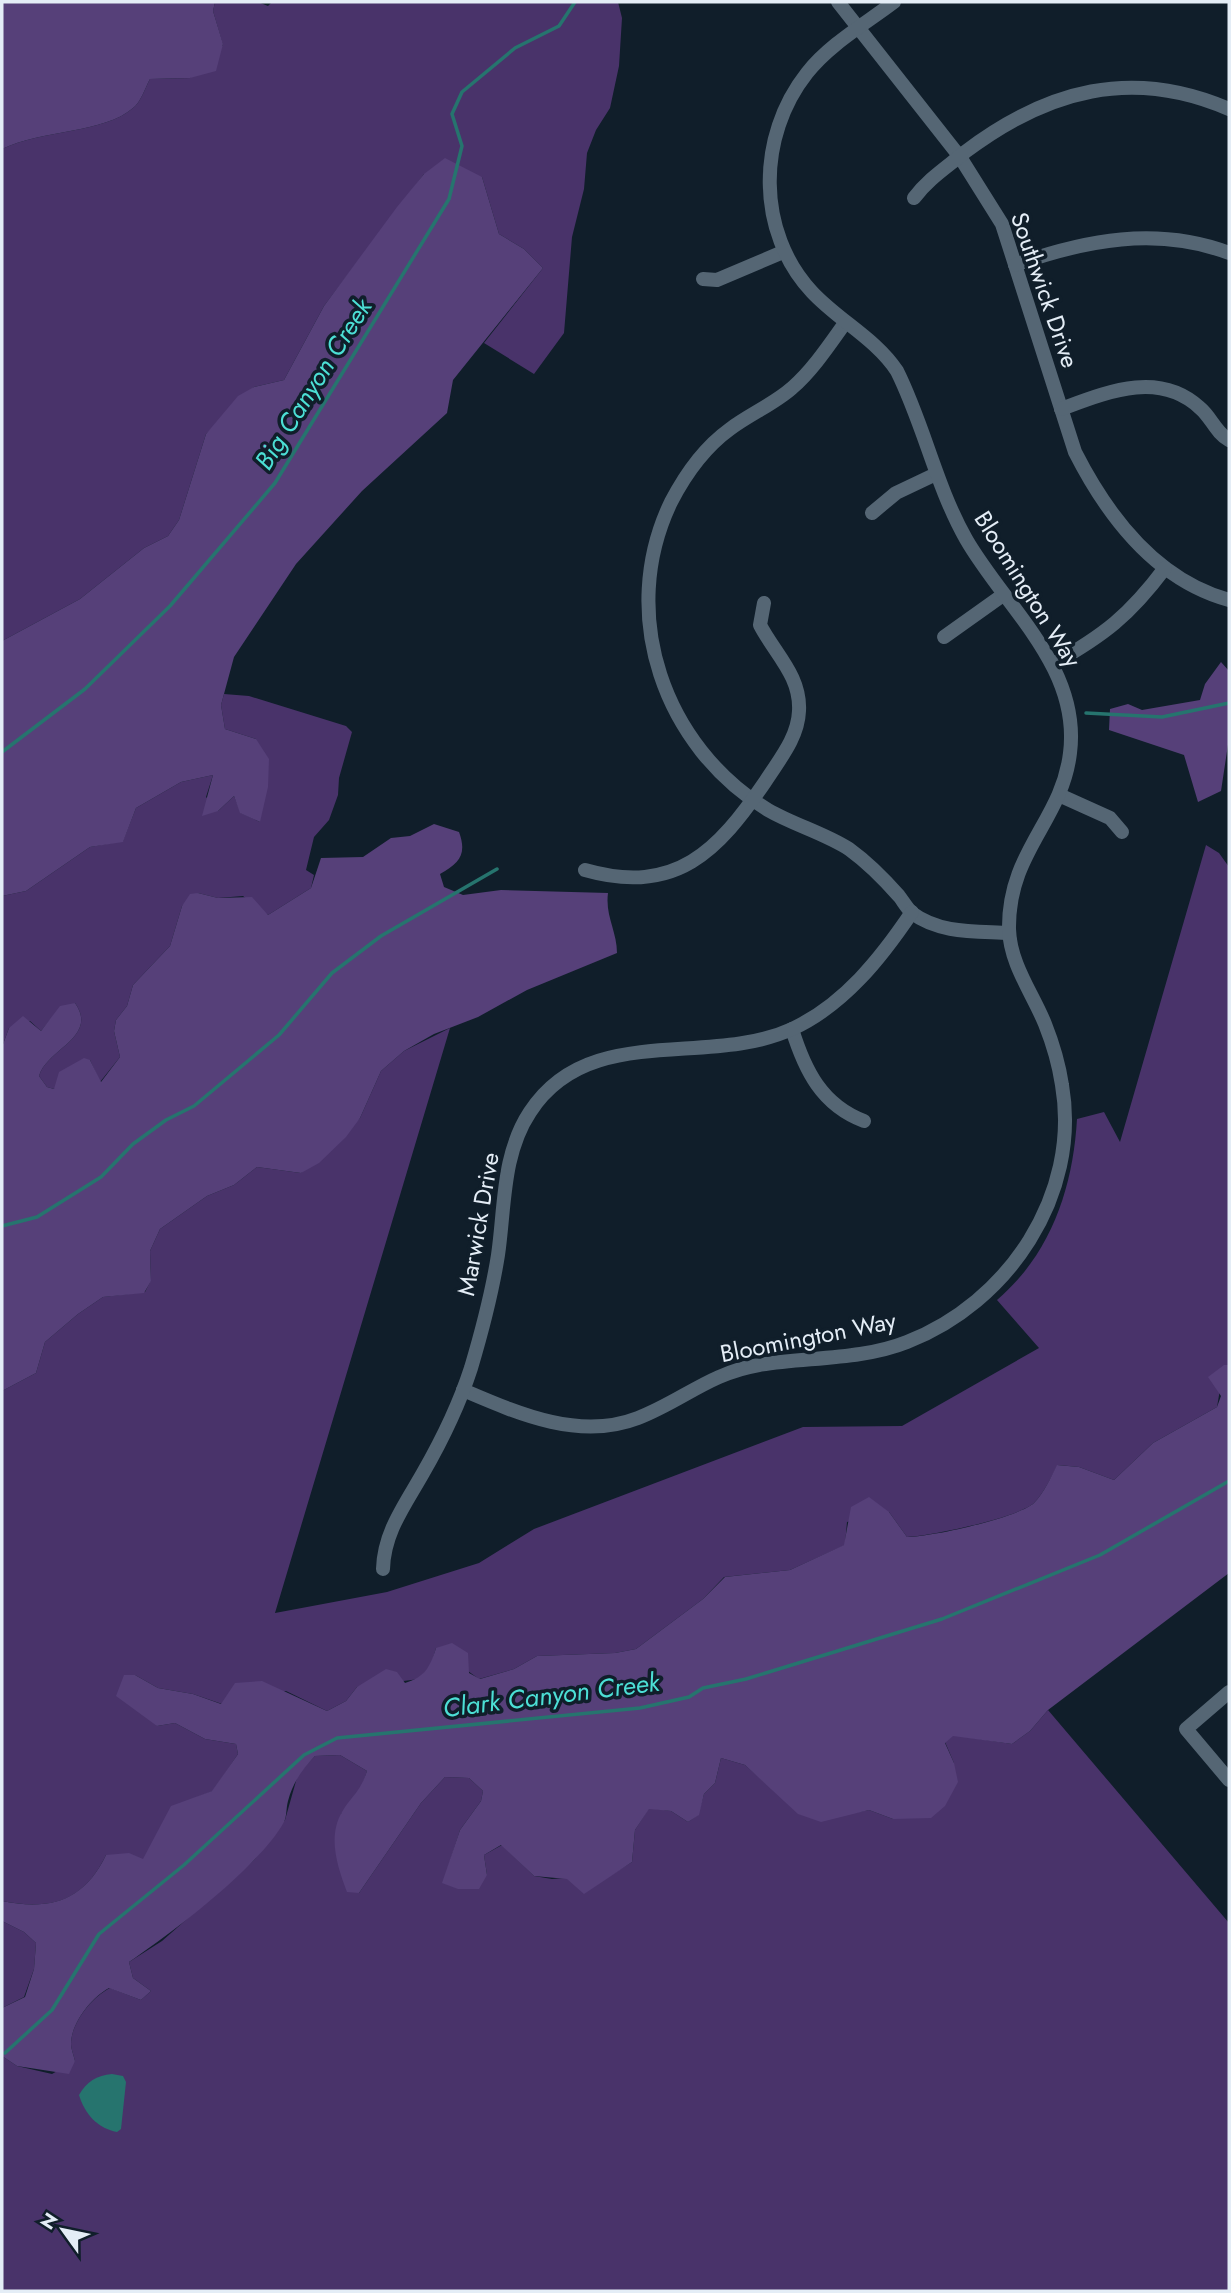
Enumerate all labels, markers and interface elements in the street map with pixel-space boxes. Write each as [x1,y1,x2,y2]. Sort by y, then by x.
street label: Southwick Drive [1002,208,1088,372]
water label: Big Canyon Creek [245,289,382,477]
street label: Bloomington Way [966,504,1090,674]
street label: Marwick Drive [448,1150,508,1298]
street label: Bloomington Way [717,1303,899,1371]
water label: Clark Canyon Creek [440,1663,663,1727]
north arrow [28,2195,98,2265]
text: N [34,2207,65,2235]

